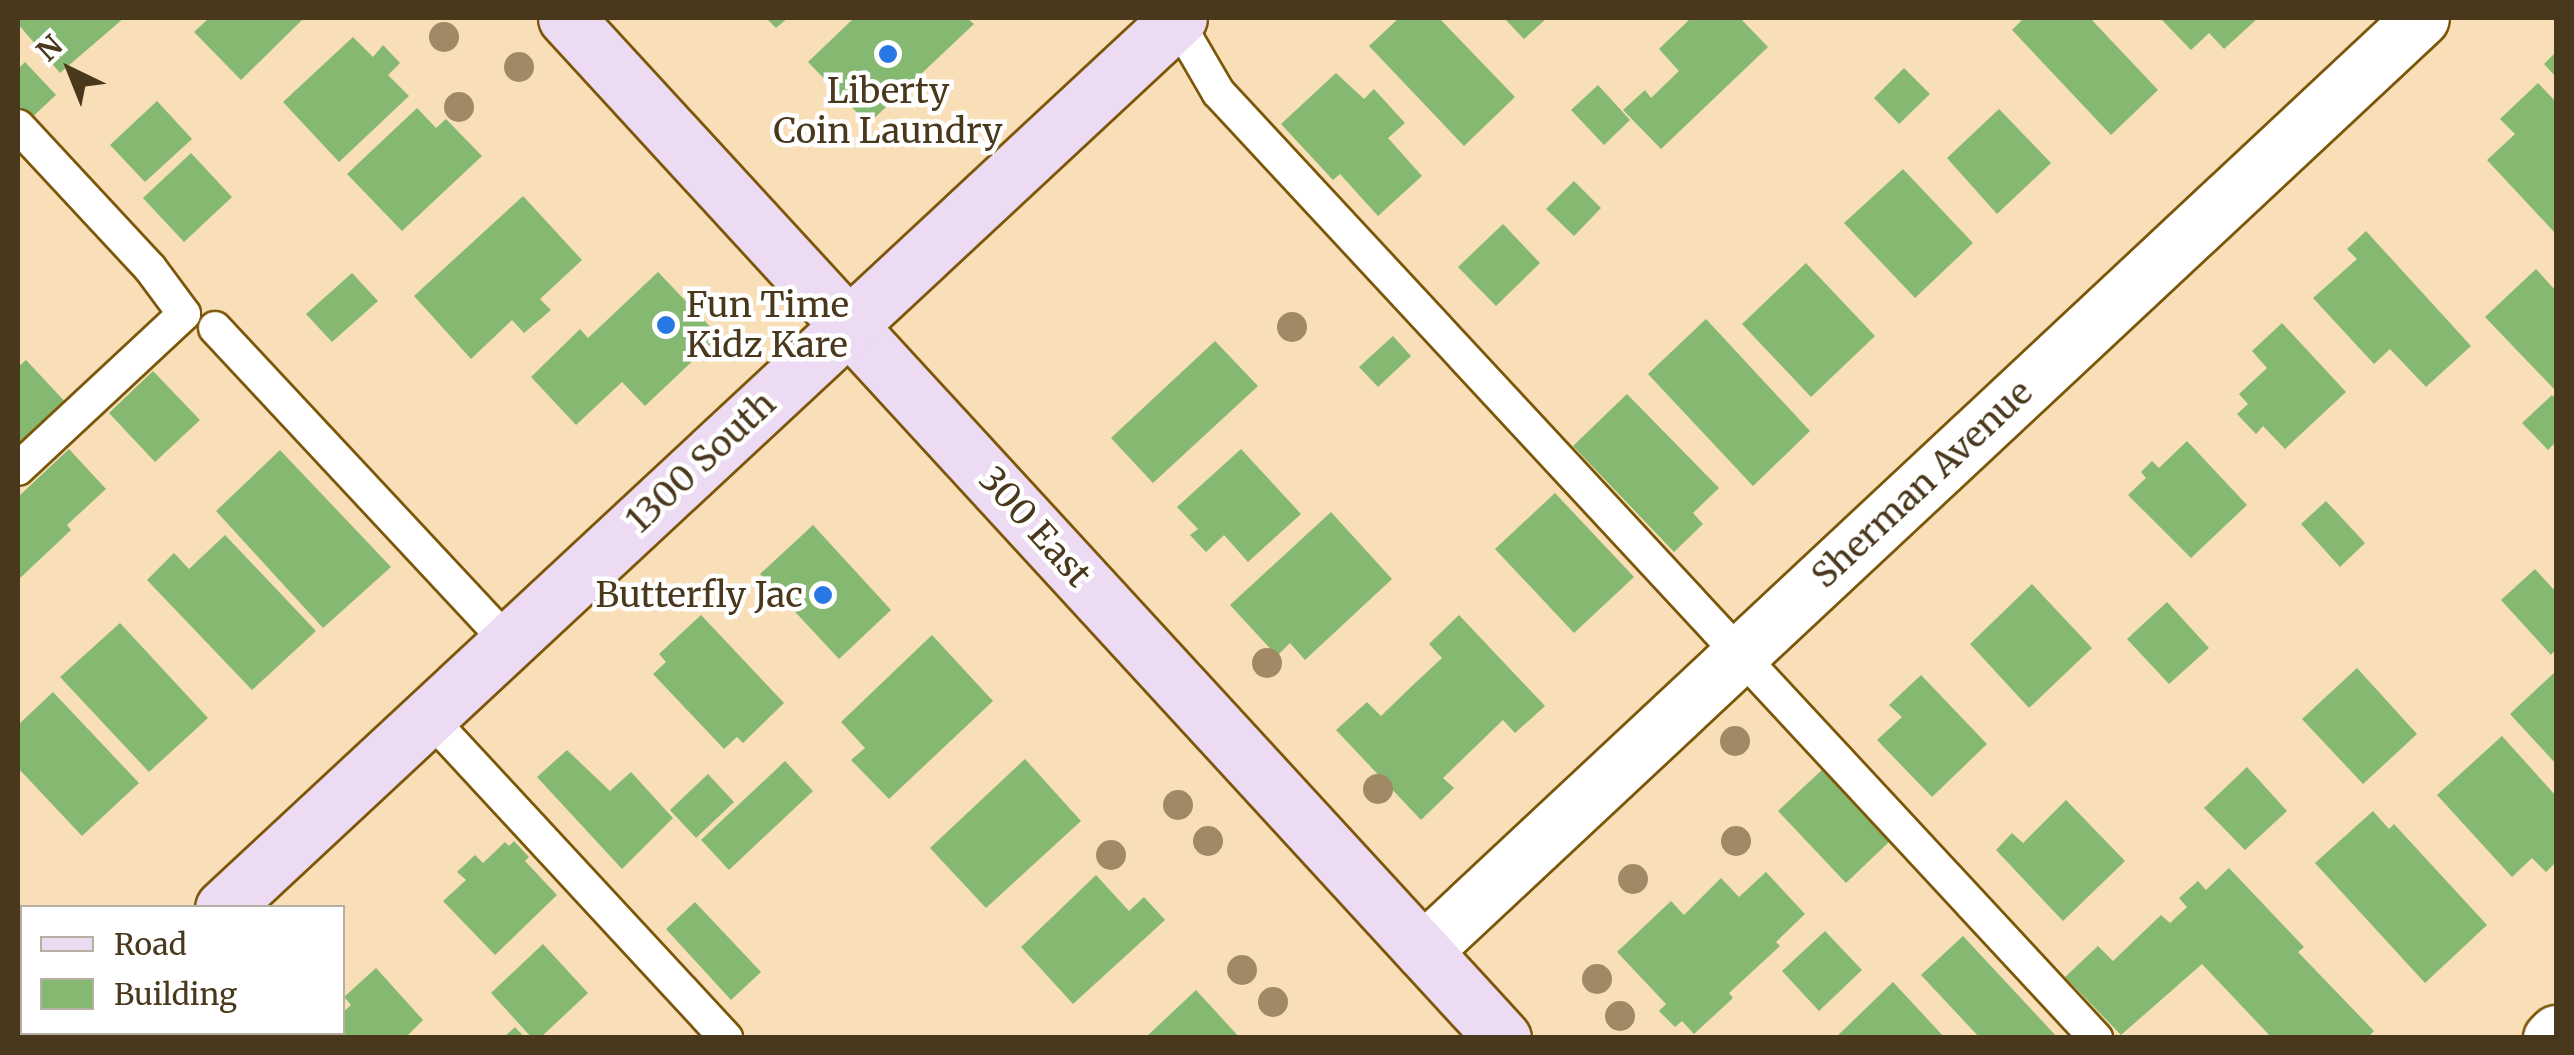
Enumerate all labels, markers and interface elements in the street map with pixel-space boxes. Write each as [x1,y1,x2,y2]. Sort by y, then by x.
north arrow [20,20,120,120]
text: N [29,27,70,69]
marker: Liberty Coin Laundry [877,43,899,65]
place label: Liberty Coin Laundry [773,70,1003,152]
place label: Fun Time Kidz Kare [686,284,849,366]
marker: Fun Time Kidz Kare [655,314,677,336]
street label: Sherman Avenue [1803,371,2041,597]
street label: 1300 South [618,383,784,541]
street label: 300 East [970,459,1100,595]
place label: Butterfly Jac [596,574,803,616]
marker: Butterfly Jac [812,584,834,606]
legend [20,905,345,1035]
text: Road [114,925,187,963]
text: Building [114,975,237,1013]

